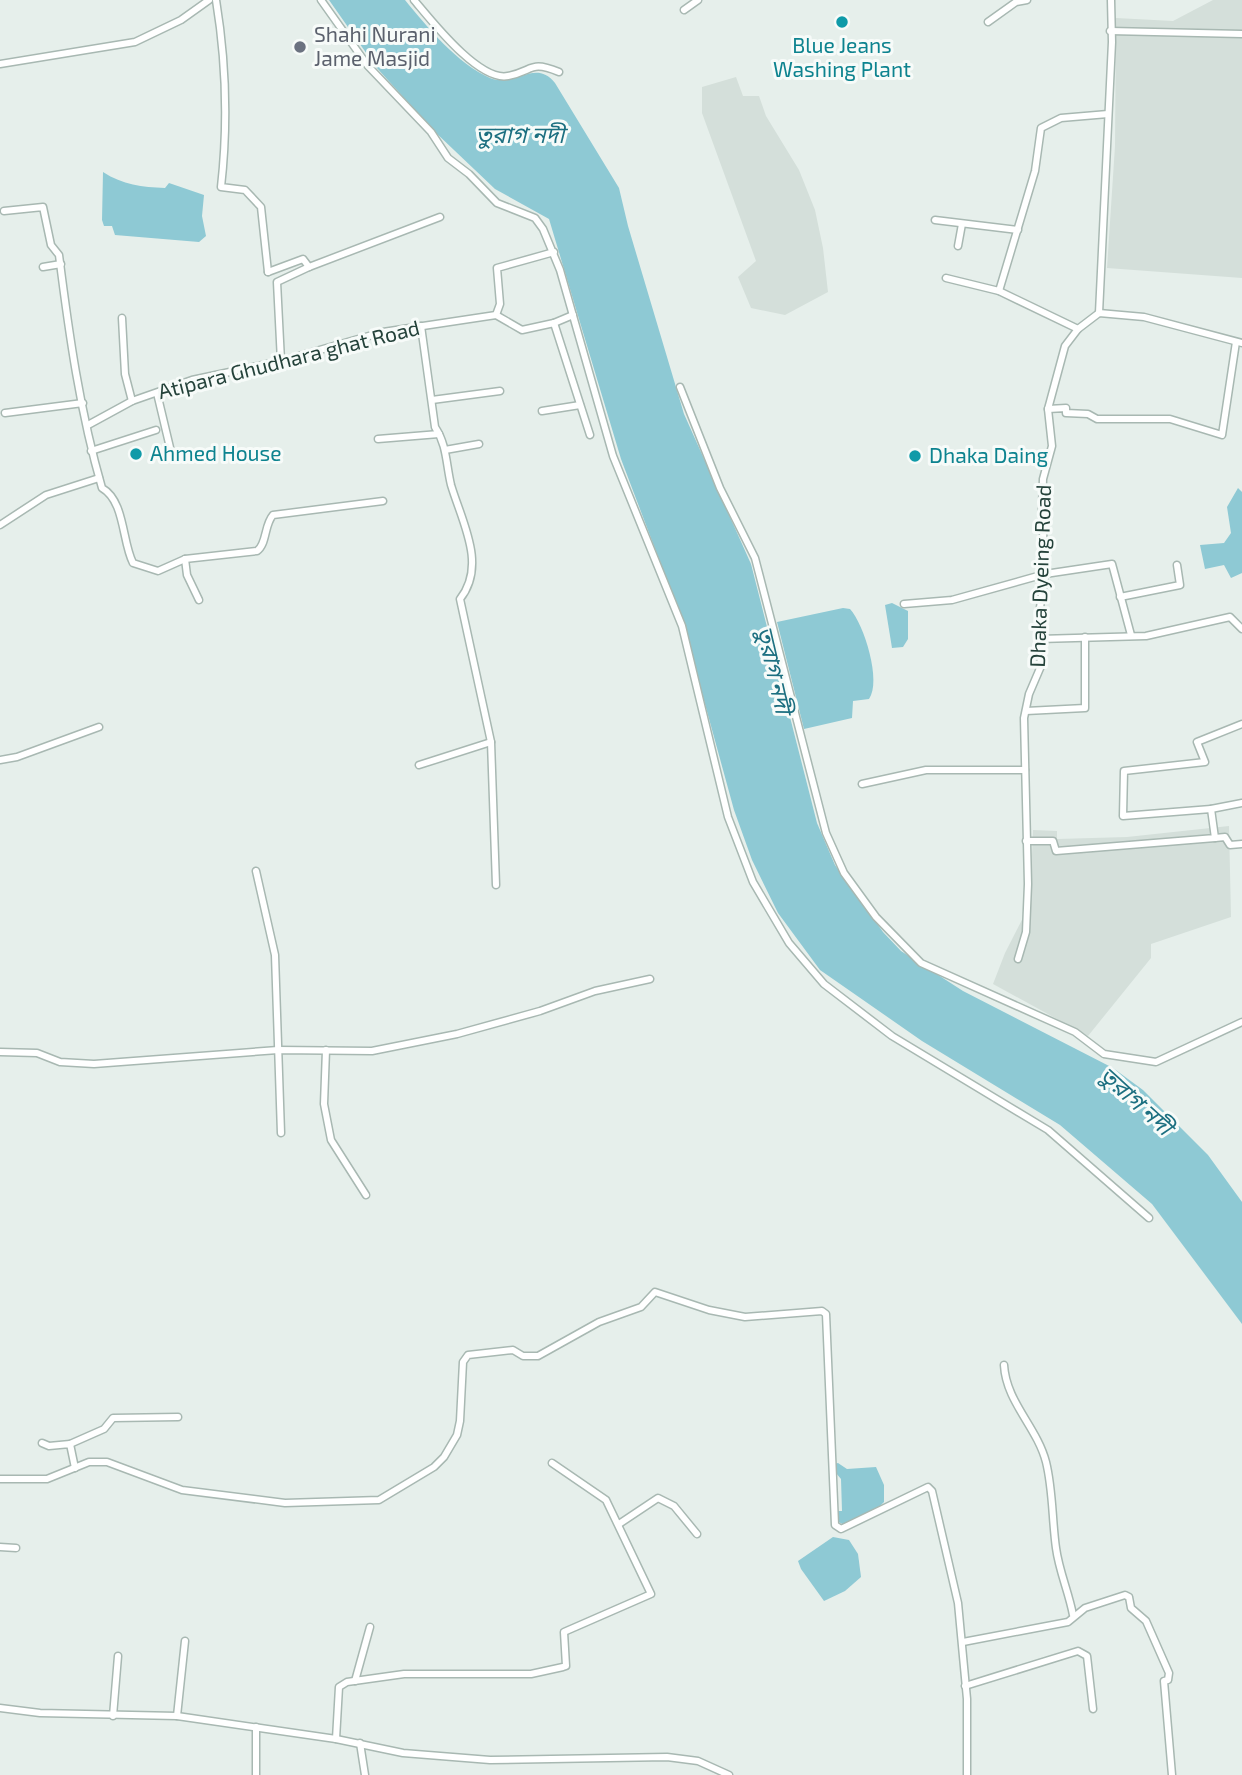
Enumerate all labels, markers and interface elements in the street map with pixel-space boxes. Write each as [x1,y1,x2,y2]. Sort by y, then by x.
marker: Blue Jeans Washing Plant [834,14,850,30]
place label: Shahi Nurani Jame Masjid [314,21,436,71]
place label: Blue Jeans Washing Plant [773,32,911,81]
marker: Shahi Nurani Jame Masjid [292,39,308,55]
water label: তুরাগ নদী [476,120,568,149]
street label: Atipara Ghudhara ghat Road [155,314,422,403]
place label: Ahmed House [150,440,282,465]
place label: Dhaka Daing [929,442,1048,467]
marker: Ahmed House [128,446,144,462]
marker: Dhaka Daing [907,448,923,464]
street label: Dhaka Dyeing Road [1024,484,1055,668]
water label: তুরাগ নদী [751,623,799,720]
water label: তুরাগ নদী [1094,1060,1182,1143]

